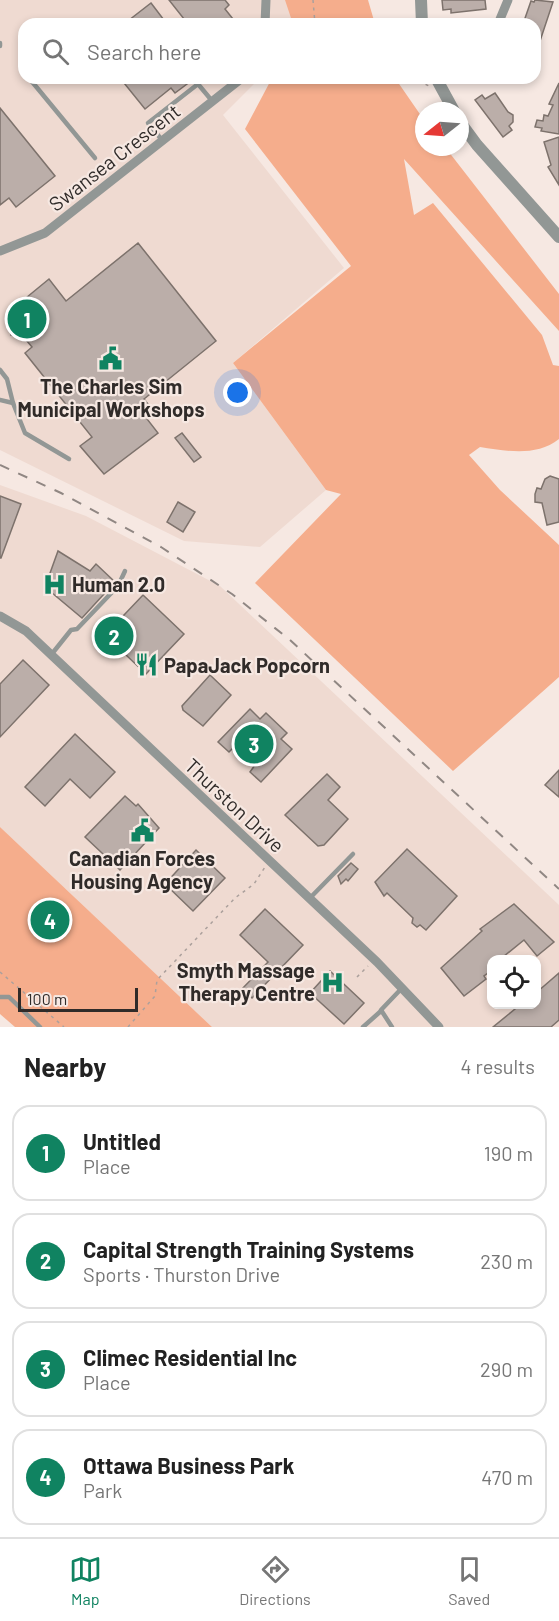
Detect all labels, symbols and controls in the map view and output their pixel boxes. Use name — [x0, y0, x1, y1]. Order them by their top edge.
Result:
search box — [18, 18, 541, 84]
icon: search — [39, 35, 72, 68]
text: Search here — [87, 38, 201, 64]
street label: Swansea Crescent — [44, 98, 184, 216]
north arrow — [415, 102, 469, 156]
pin: 1 — [8, 296, 46, 342]
public building icon: The Charles Sim Municipal Workshops — [98, 346, 124, 372]
place label: The Charles Sim Municipal Workshops — [18, 374, 204, 421]
your location — [223, 378, 252, 407]
hospital icon: Human 2.0 — [41, 571, 67, 597]
place label: Human 2.0 — [72, 572, 165, 596]
pin: 2 — [94, 614, 134, 658]
restaurant icon: PapaJack Popcorn — [133, 652, 159, 678]
place label: PapaJack Popcorn — [164, 653, 330, 677]
pin: 3 — [234, 722, 274, 766]
street label: Thurston Drive — [180, 753, 290, 857]
public building icon: Canadian Forces Housing Agency — [129, 818, 155, 844]
place label: Canadian Forces Housing Agency — [69, 846, 215, 893]
pin: 4 — [31, 898, 70, 942]
map controls — [487, 955, 541, 1009]
button: locate — [487, 955, 541, 1009]
place label: Smyth Massage Therapy Centre — [177, 958, 315, 1005]
hospital icon: Smyth Massage Therapy Centre — [320, 969, 346, 995]
scale bar — [18, 985, 138, 1013]
text: 100 m — [27, 989, 67, 1008]
text: Nearby — [24, 1051, 106, 1082]
text: 4 results — [460, 1054, 535, 1078]
text: Untitled — [83, 1128, 161, 1154]
text: 1 — [42, 1141, 49, 1165]
text: 190 m — [484, 1141, 533, 1165]
text: Place — [83, 1154, 131, 1178]
text: Capital Strength Training Systems — [83, 1236, 414, 1262]
text: 2 — [40, 1249, 51, 1273]
text: 230 m — [480, 1249, 533, 1273]
text: Sports · Thurston Drive — [83, 1262, 280, 1286]
text: Climec Residential Inc — [83, 1344, 297, 1370]
text: 3 — [40, 1357, 51, 1381]
text: 290 m — [480, 1357, 533, 1381]
text: Place — [83, 1370, 131, 1394]
text: Ottawa Business Park — [83, 1452, 294, 1478]
text: 4 — [39, 1465, 52, 1489]
text: 470 m — [481, 1465, 533, 1489]
text: Park — [83, 1478, 122, 1502]
tab: Map — [69, 1553, 102, 1608]
tab: Directions — [239, 1553, 311, 1608]
tab: Saved — [448, 1553, 490, 1608]

